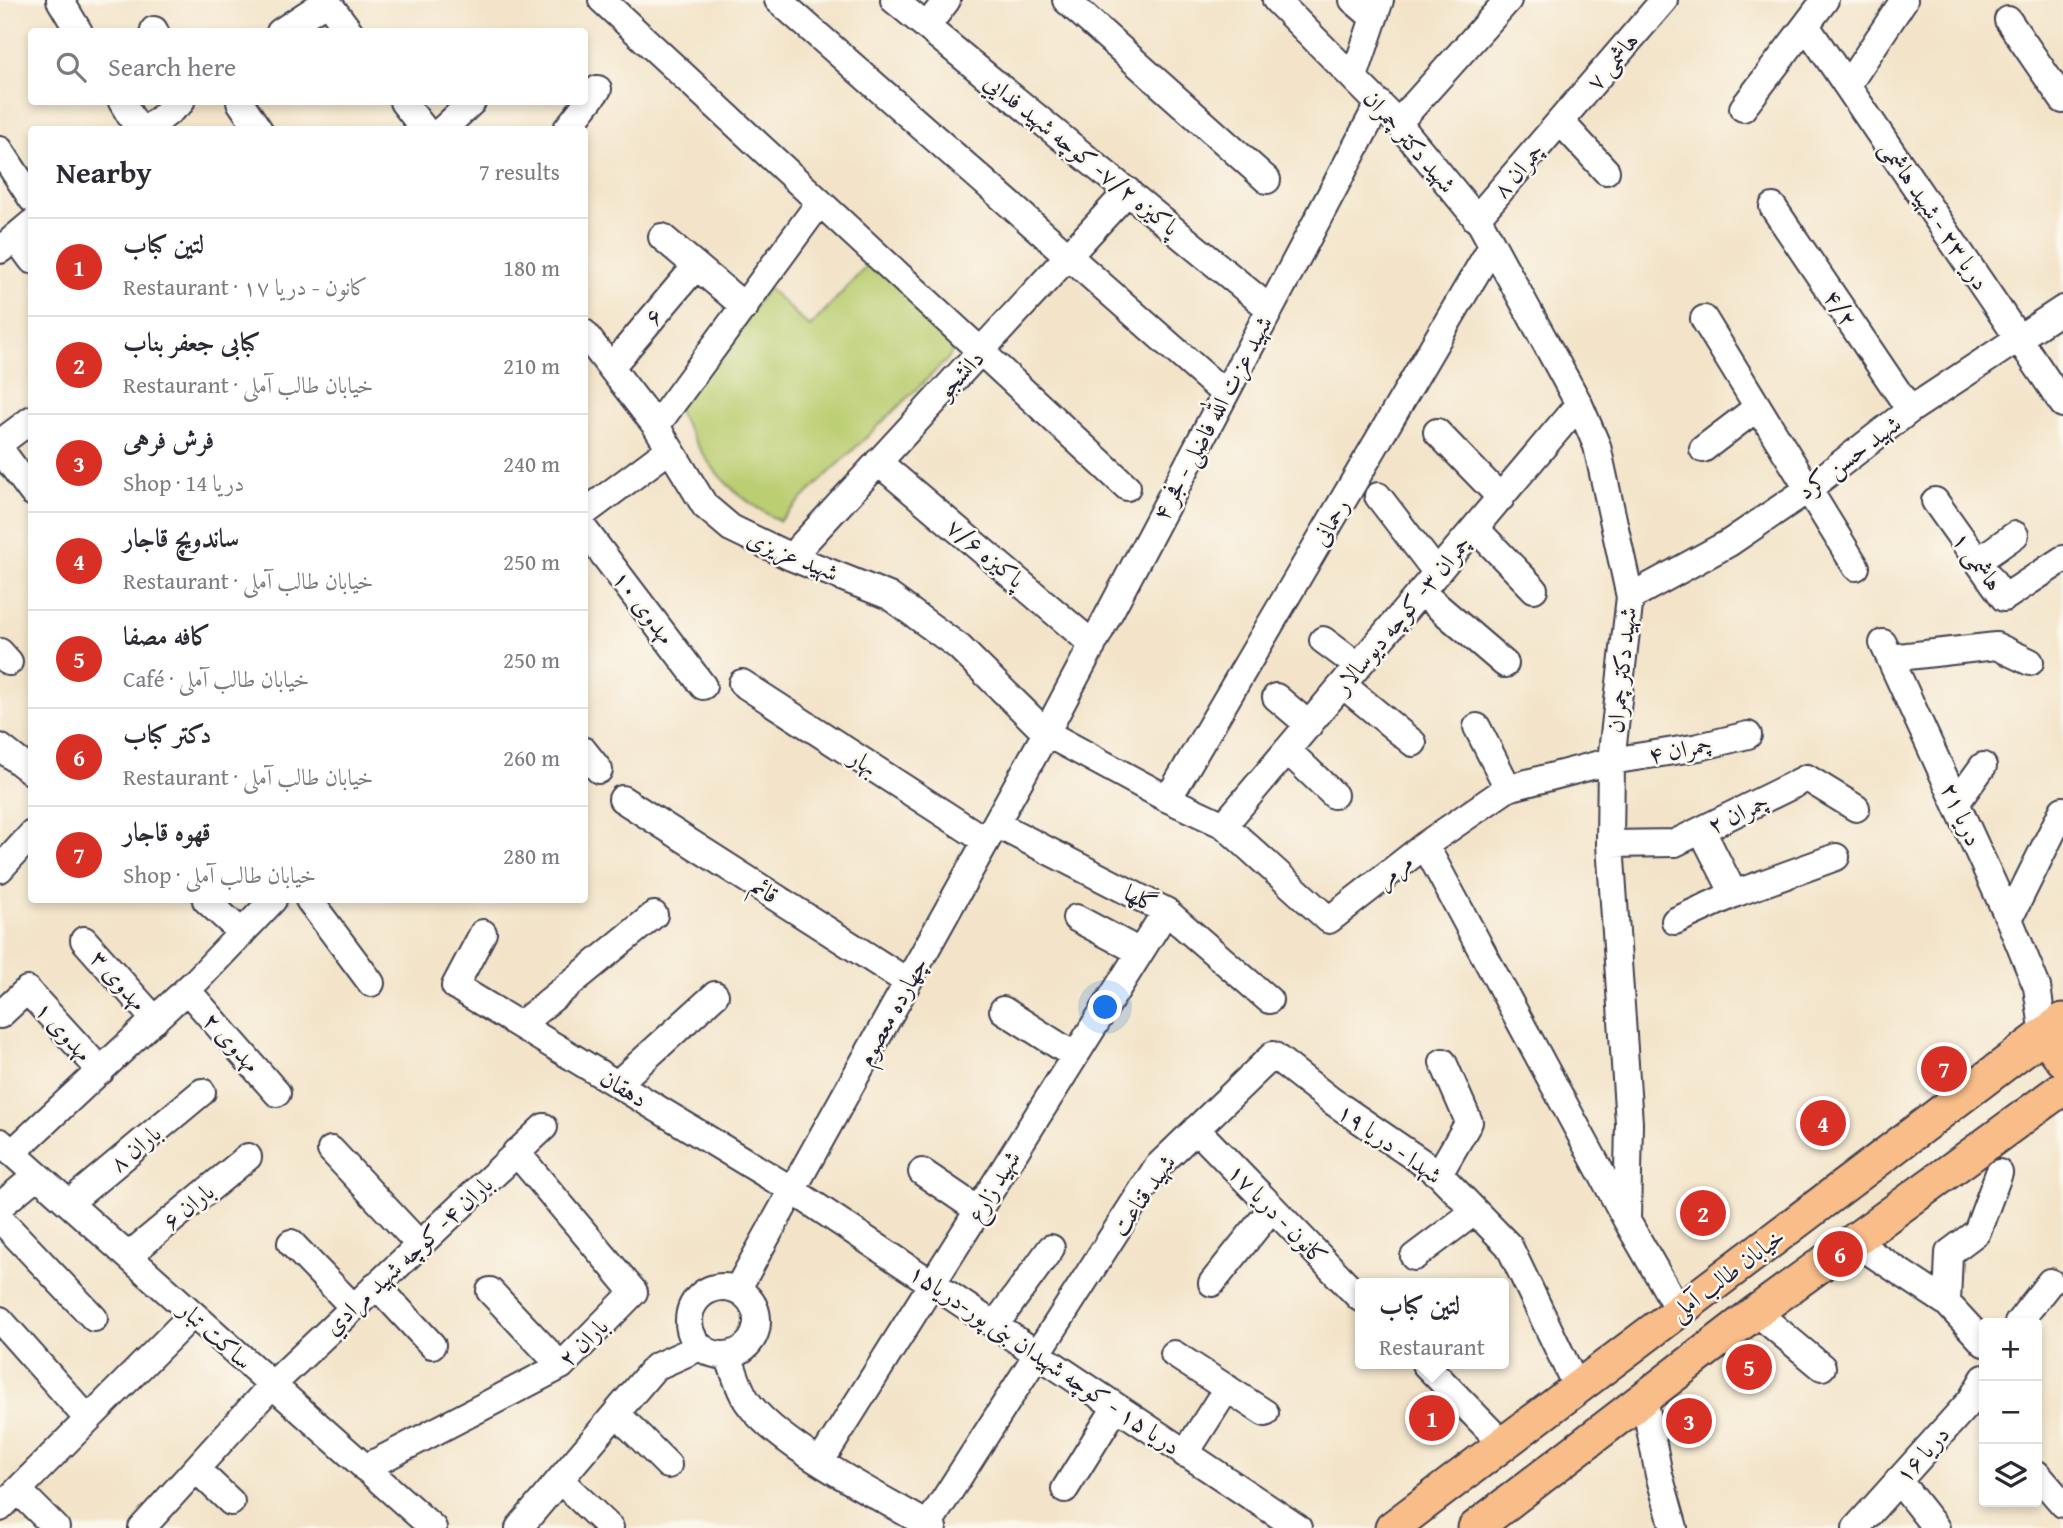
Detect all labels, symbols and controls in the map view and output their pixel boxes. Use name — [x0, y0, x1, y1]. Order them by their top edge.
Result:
street label: هاشمی ۷ — [1577, 24, 1647, 98]
search box — [28, 28, 588, 105]
text: Search here — [108, 47, 236, 86]
icon: search — [52, 48, 90, 86]
street label: پاکیزه ۷/۲- كوچه شهيد فدايي — [976, 64, 1188, 246]
street label: شهید دکتر چمران — [1355, 82, 1465, 200]
street label: دریا ۲۳ - شهید هاشمی — [1872, 133, 1998, 297]
street label: چمران ۸ — [1484, 134, 1552, 206]
text: Nearby — [56, 150, 152, 194]
text: 7 results — [479, 155, 560, 188]
text: لتین کباب — [123, 224, 204, 263]
text: 1 — [73, 251, 85, 284]
text: 180 m — [503, 251, 560, 284]
text: Restaurant · کانون - دریا ۱۷ — [123, 270, 368, 303]
street label: ۴/۲ — [1815, 282, 1867, 334]
street label: ۶ — [635, 299, 671, 333]
street label: شهید عزت الله فاضلی - فجر ۴ — [1142, 309, 1281, 527]
text: کبابی جعفر بناب — [123, 322, 260, 361]
street label: دانشجو — [927, 342, 992, 408]
text: 2 — [73, 349, 85, 382]
text: 210 m — [503, 349, 560, 382]
text: Restaurant · خیابان طالب آملی — [123, 368, 373, 401]
street label: شهید حسن کرد — [1790, 406, 1908, 508]
text: فرش فرهی — [123, 420, 214, 459]
text: 3 — [73, 447, 85, 480]
text: 240 m — [503, 447, 560, 480]
text: Shop · دریا 14 — [123, 466, 244, 499]
street label: رحمانی — [1302, 492, 1358, 552]
street label: پاکیزه ۷/۶ — [939, 510, 1034, 597]
text: ساندویچ قاجار — [123, 518, 239, 557]
street label: شهید عزیزی — [742, 520, 844, 590]
street label: هاشمی ۱ — [1944, 524, 2012, 598]
street label: چمران ۳- كوچه ديوسالار — [1324, 527, 1479, 703]
text: 4 — [73, 545, 85, 578]
text: 250 m — [503, 545, 560, 578]
street label: مهدوی ۱۰ — [604, 562, 684, 652]
text: Restaurant · خیابان طالب آملی — [123, 564, 373, 597]
street label: شهید دکتر چمران — [1597, 605, 1645, 735]
text: کافه مصفا — [123, 616, 211, 655]
text: 5 — [73, 643, 85, 676]
text: 250 m — [503, 643, 560, 676]
text: Café · خیابان طالب آملی — [123, 662, 309, 695]
text: دكتر كباب — [123, 714, 212, 753]
street label: چمران ۴ — [1645, 726, 1715, 772]
street label: بهار — [841, 739, 885, 784]
text: 6 — [73, 741, 85, 774]
text: 260 m — [503, 741, 560, 774]
text: Restaurant · خیابان طالب آملی — [123, 760, 373, 793]
street label: دریا ۲۱ — [1932, 776, 1992, 852]
street label: چمران ۲ — [1702, 784, 1774, 842]
text: قهوه قاجار — [123, 812, 211, 851]
text: 7 — [73, 839, 85, 872]
text: 280 m — [503, 839, 560, 872]
street label: مرمر — [1368, 844, 1420, 896]
text: Shop · خیابان طالب آملی — [123, 858, 316, 891]
street label: قائم — [742, 868, 786, 915]
street label: گلها — [1118, 875, 1164, 921]
street label: مهدوی ۳ — [82, 942, 156, 1018]
street label: چهارده معصوم — [848, 950, 940, 1074]
your location — [1088, 990, 1122, 1024]
street label: مهدوی ۱ — [27, 993, 101, 1069]
street label: مهدوی ۲ — [195, 1004, 269, 1080]
pin: 7 — [1921, 1043, 1967, 1095]
street label: دهقان — [594, 1060, 654, 1116]
street label: شهدا - دریا ۱۹ — [1330, 1094, 1450, 1192]
pin: 4 — [1800, 1097, 1846, 1149]
street label: باران ۸ — [102, 1116, 168, 1180]
street label: شهید زارع — [957, 1143, 1031, 1230]
street label: شهید قناعت — [1102, 1147, 1184, 1243]
street label: کانون - دریا ۱۷ — [1220, 1155, 1336, 1273]
street label: باران ۴- كوچه شهيد مرادي — [316, 1167, 502, 1344]
street label: باران ۶ — [154, 1174, 222, 1238]
pin: 2 — [1680, 1187, 1726, 1239]
street label: خیابان طالب آملی — [1662, 1219, 1792, 1329]
pin: 6 — [1817, 1228, 1863, 1280]
street label: دریا ۱۵ - كوچه شهيدان بنی پور-دريا۱۵ — [902, 1255, 1188, 1463]
popup — [1355, 1278, 1509, 1369]
text: لتین کباب — [1379, 1285, 1460, 1324]
street label: ساکت تبار — [170, 1291, 260, 1378]
street label: باران ۲ — [550, 1309, 616, 1375]
map controls — [1979, 1318, 2042, 1507]
button: + — [1979, 1318, 2042, 1381]
text: Restaurant — [1379, 1330, 1485, 1363]
pin: 5 — [1726, 1341, 1772, 1393]
button: − — [1979, 1381, 2042, 1444]
pin: 1 — [1409, 1392, 1455, 1444]
pin: 3 — [1666, 1395, 1712, 1447]
street label: دریا ۱۶ — [1887, 1417, 1957, 1491]
button: layers — [1979, 1444, 2042, 1507]

